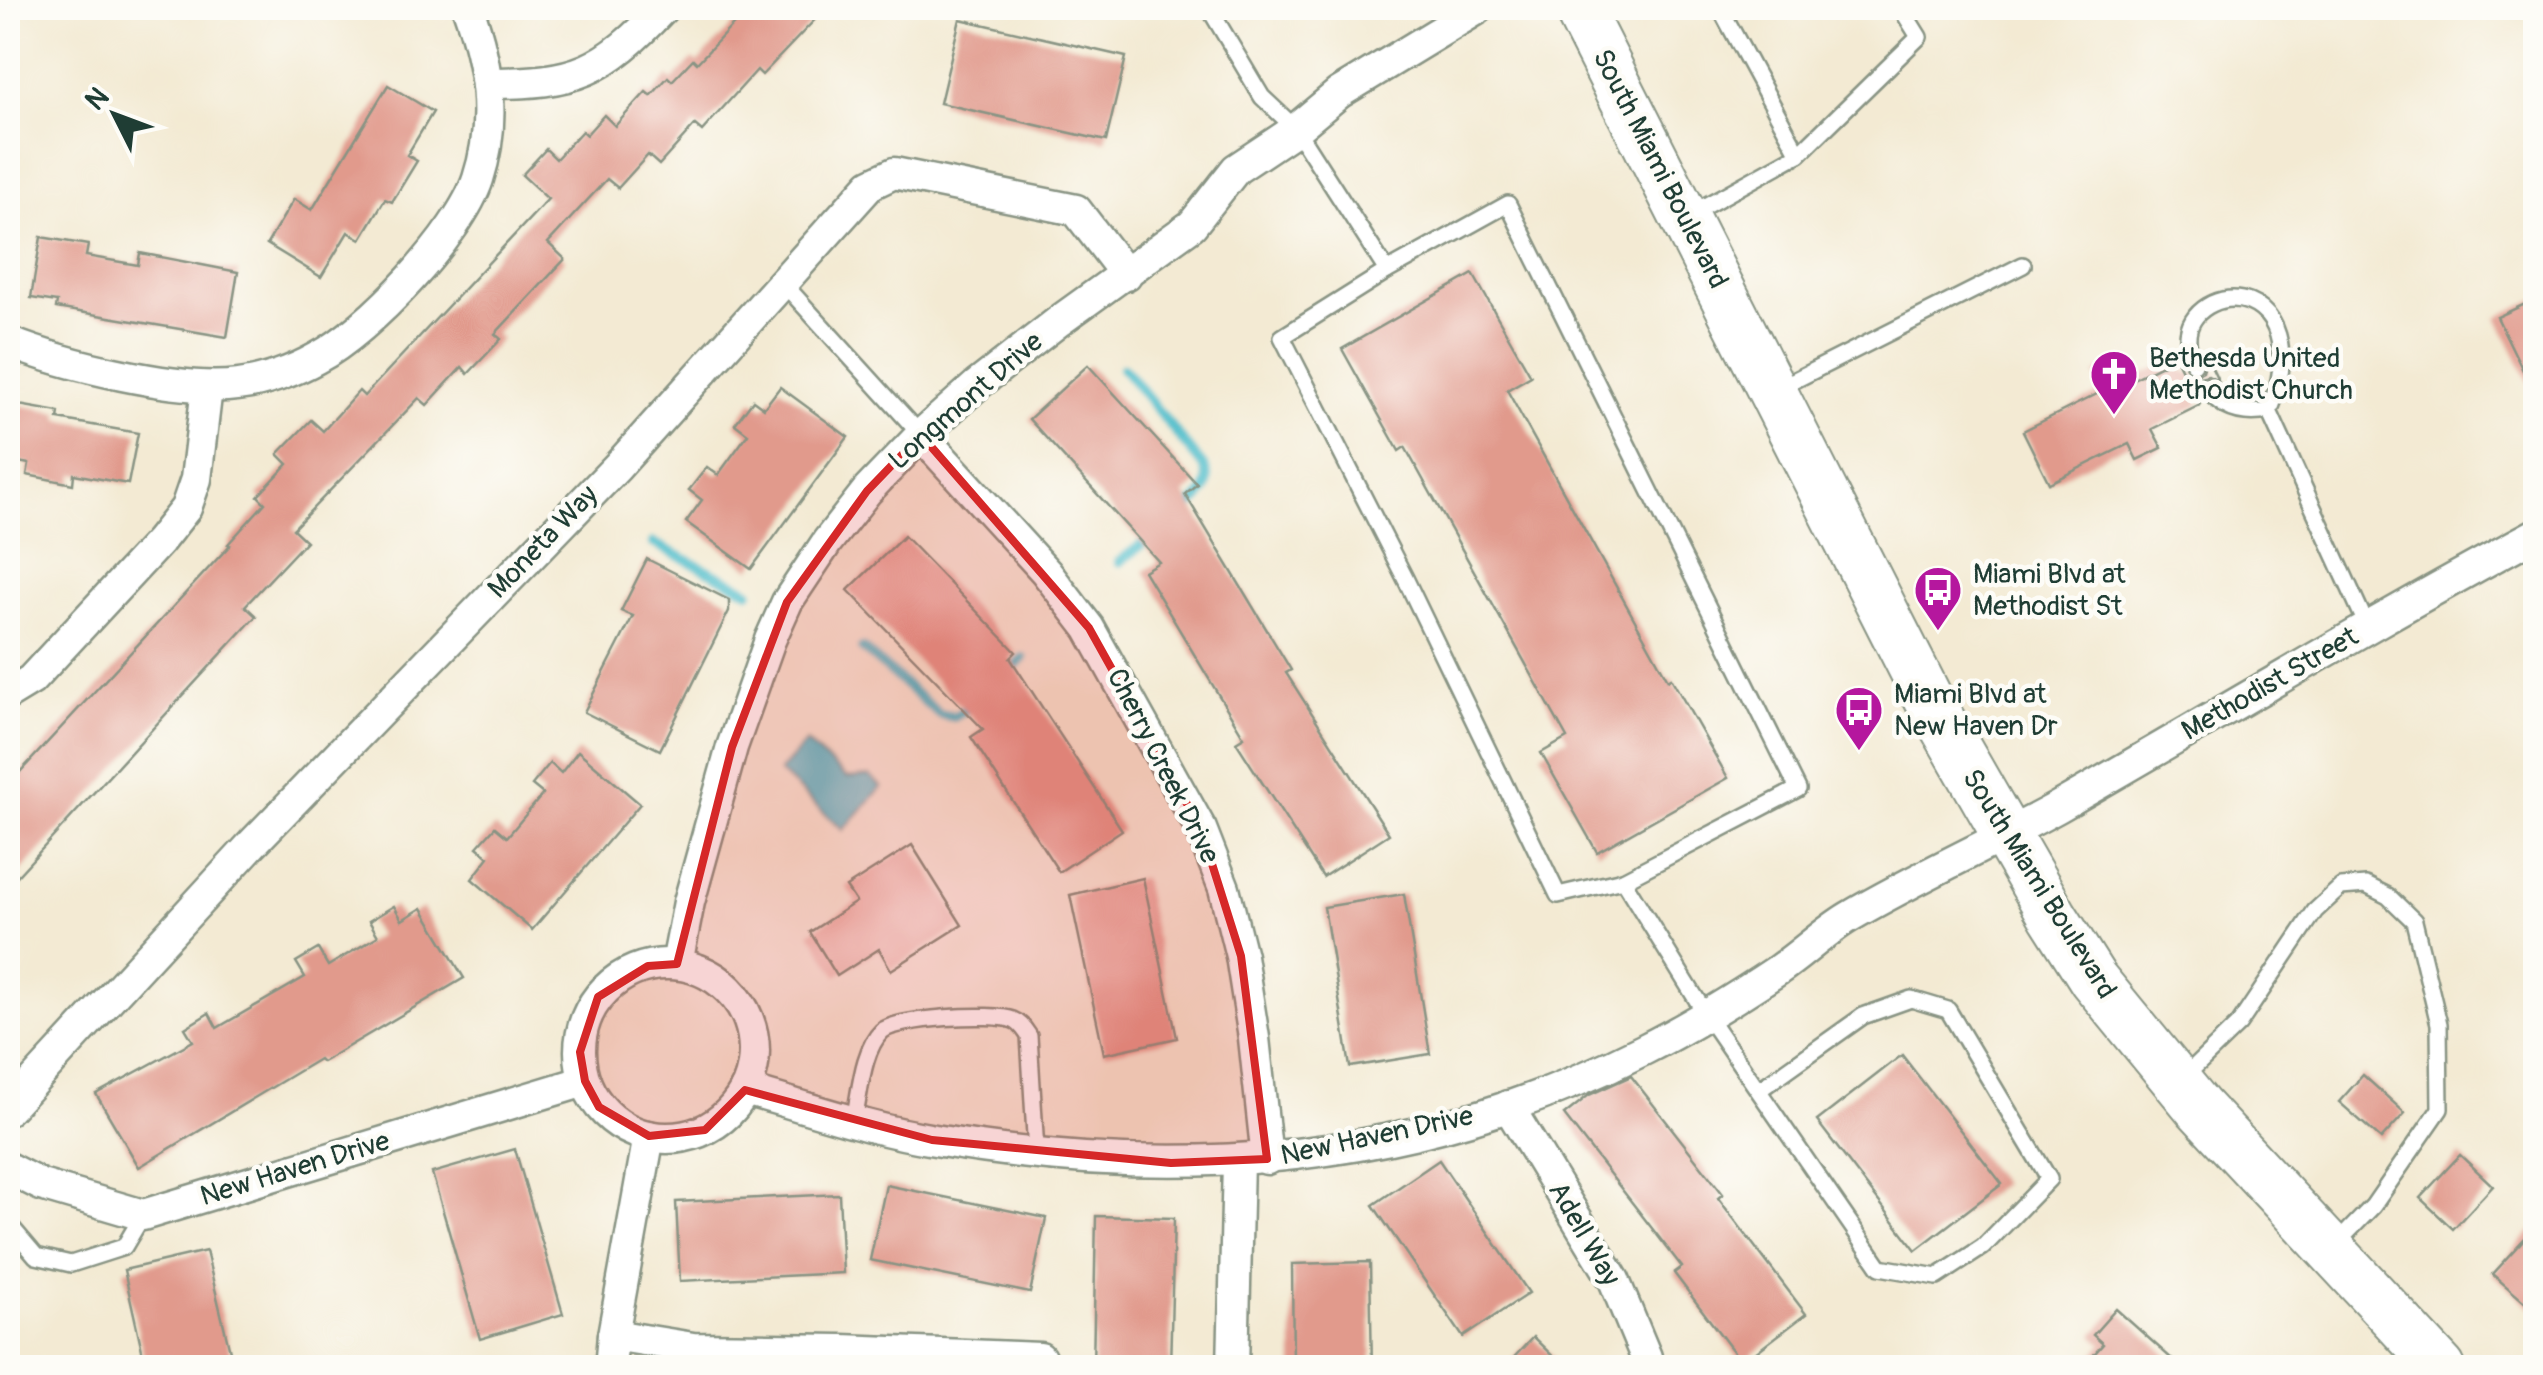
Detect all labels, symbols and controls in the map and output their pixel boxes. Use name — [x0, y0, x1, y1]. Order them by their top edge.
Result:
street label: South Miami Boulevard — [1584, 43, 1736, 295]
north arrow — [65, 65, 165, 165]
text: N — [78, 81, 117, 118]
street label: Longmont Drive — [882, 324, 1050, 477]
place label: Bethesda United Methodist Church — [2149, 341, 2353, 408]
church icon: Bethesda United Methodist Church — [2088, 348, 2140, 416]
street label: Moneta Way — [480, 478, 606, 606]
place label: Miami Blvd at Methodist St — [1973, 557, 2126, 624]
bus stop icon: Miami Blvd at Methodist St — [1912, 564, 1964, 632]
street label: Methodist Street — [2176, 619, 2365, 749]
street label: Cherry Creek Drive — [1099, 663, 1227, 869]
place label: Miami Blvd at New Haven Dr — [1894, 677, 2058, 744]
bus stop icon: Miami Blvd at New Haven Dr — [1833, 684, 1885, 752]
street label: South Miami Boulevard — [1954, 763, 2124, 1005]
street label: New Haven Drive — [1277, 1098, 1477, 1173]
street label: New Haven Drive — [196, 1124, 394, 1214]
street label: Adell Way — [1540, 1176, 1628, 1292]

